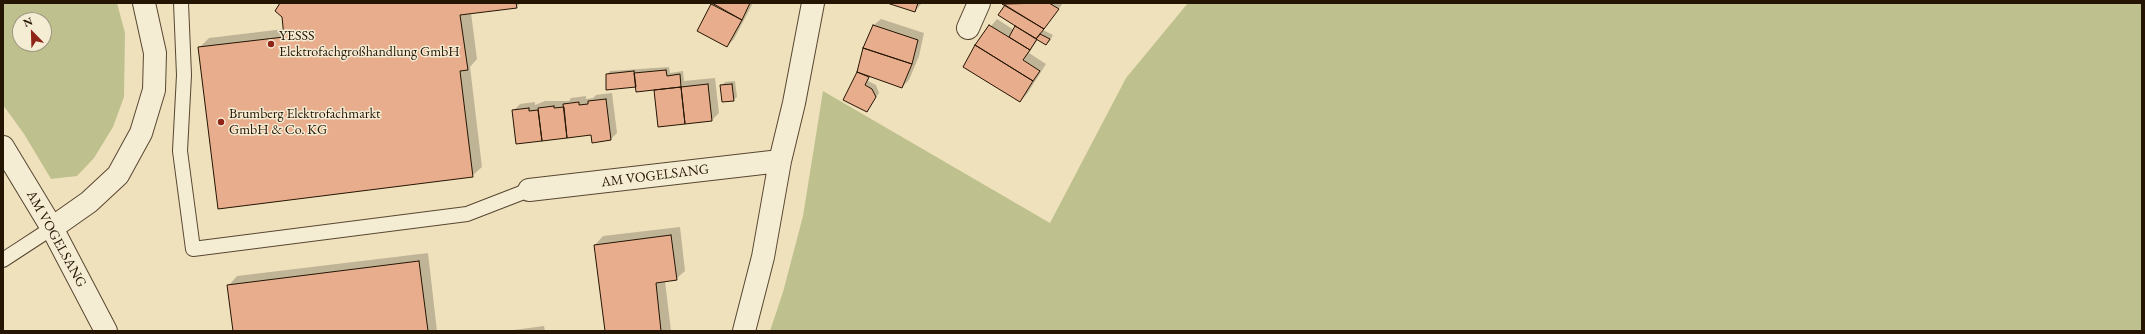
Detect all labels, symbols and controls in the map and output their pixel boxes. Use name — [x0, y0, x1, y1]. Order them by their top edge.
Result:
north arrow — [12, 12, 52, 52]
text: N — [21, 14, 35, 30]
place label: YESSS Elektrofachgroßhandlung GmbH — [279, 28, 460, 60]
marker: YESSS Elektrofachgroßhandlung GmbH — [266, 39, 276, 49]
place label: Brumberg Elektrofachmarkt GmbH & Co. KG — [229, 106, 380, 138]
marker: Brumberg Elektrofachmarkt GmbH & Co. KG — [216, 117, 226, 127]
street label: AM VOGELSANG — [600, 161, 710, 191]
street label: AM VOGELSANG — [22, 187, 90, 291]

